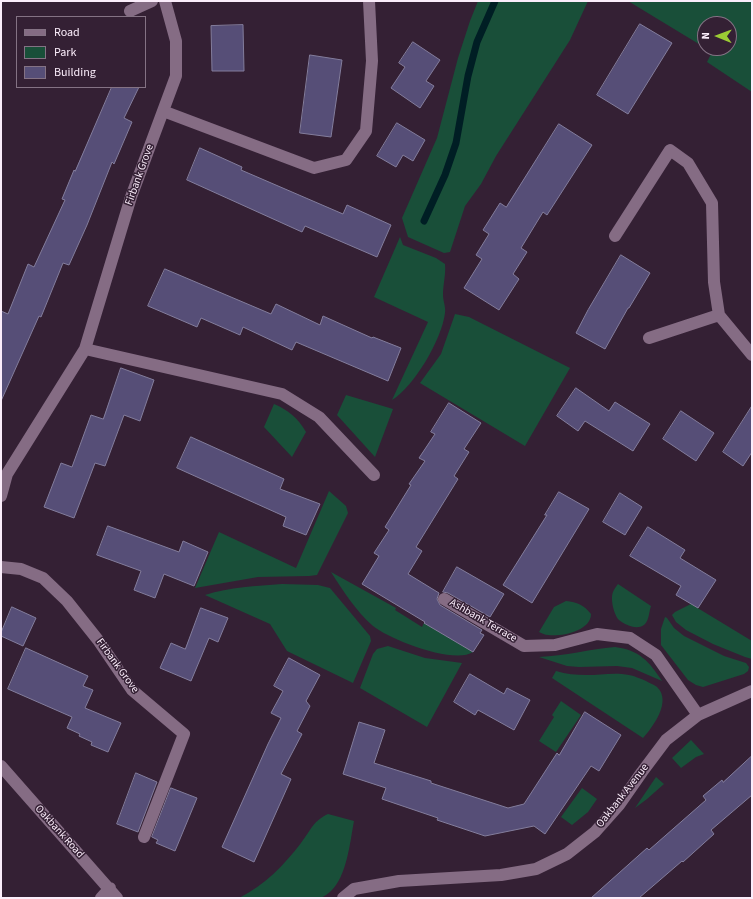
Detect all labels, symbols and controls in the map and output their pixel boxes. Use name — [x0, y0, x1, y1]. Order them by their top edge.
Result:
legend — [16, 16, 146, 88]
north arrow — [697, 16, 737, 56]
text: Road — [54, 24, 80, 41]
text: N — [698, 32, 713, 40]
text: Park — [54, 44, 76, 61]
text: Building — [54, 64, 96, 81]
street label: Firbank Grove — [123, 143, 157, 207]
street label: Ashbank Terrace — [447, 596, 519, 646]
street label: Firbank Grove — [93, 636, 141, 696]
street label: Oakbank Avenue — [594, 761, 652, 831]
street label: Oakbank Road — [32, 803, 86, 861]

